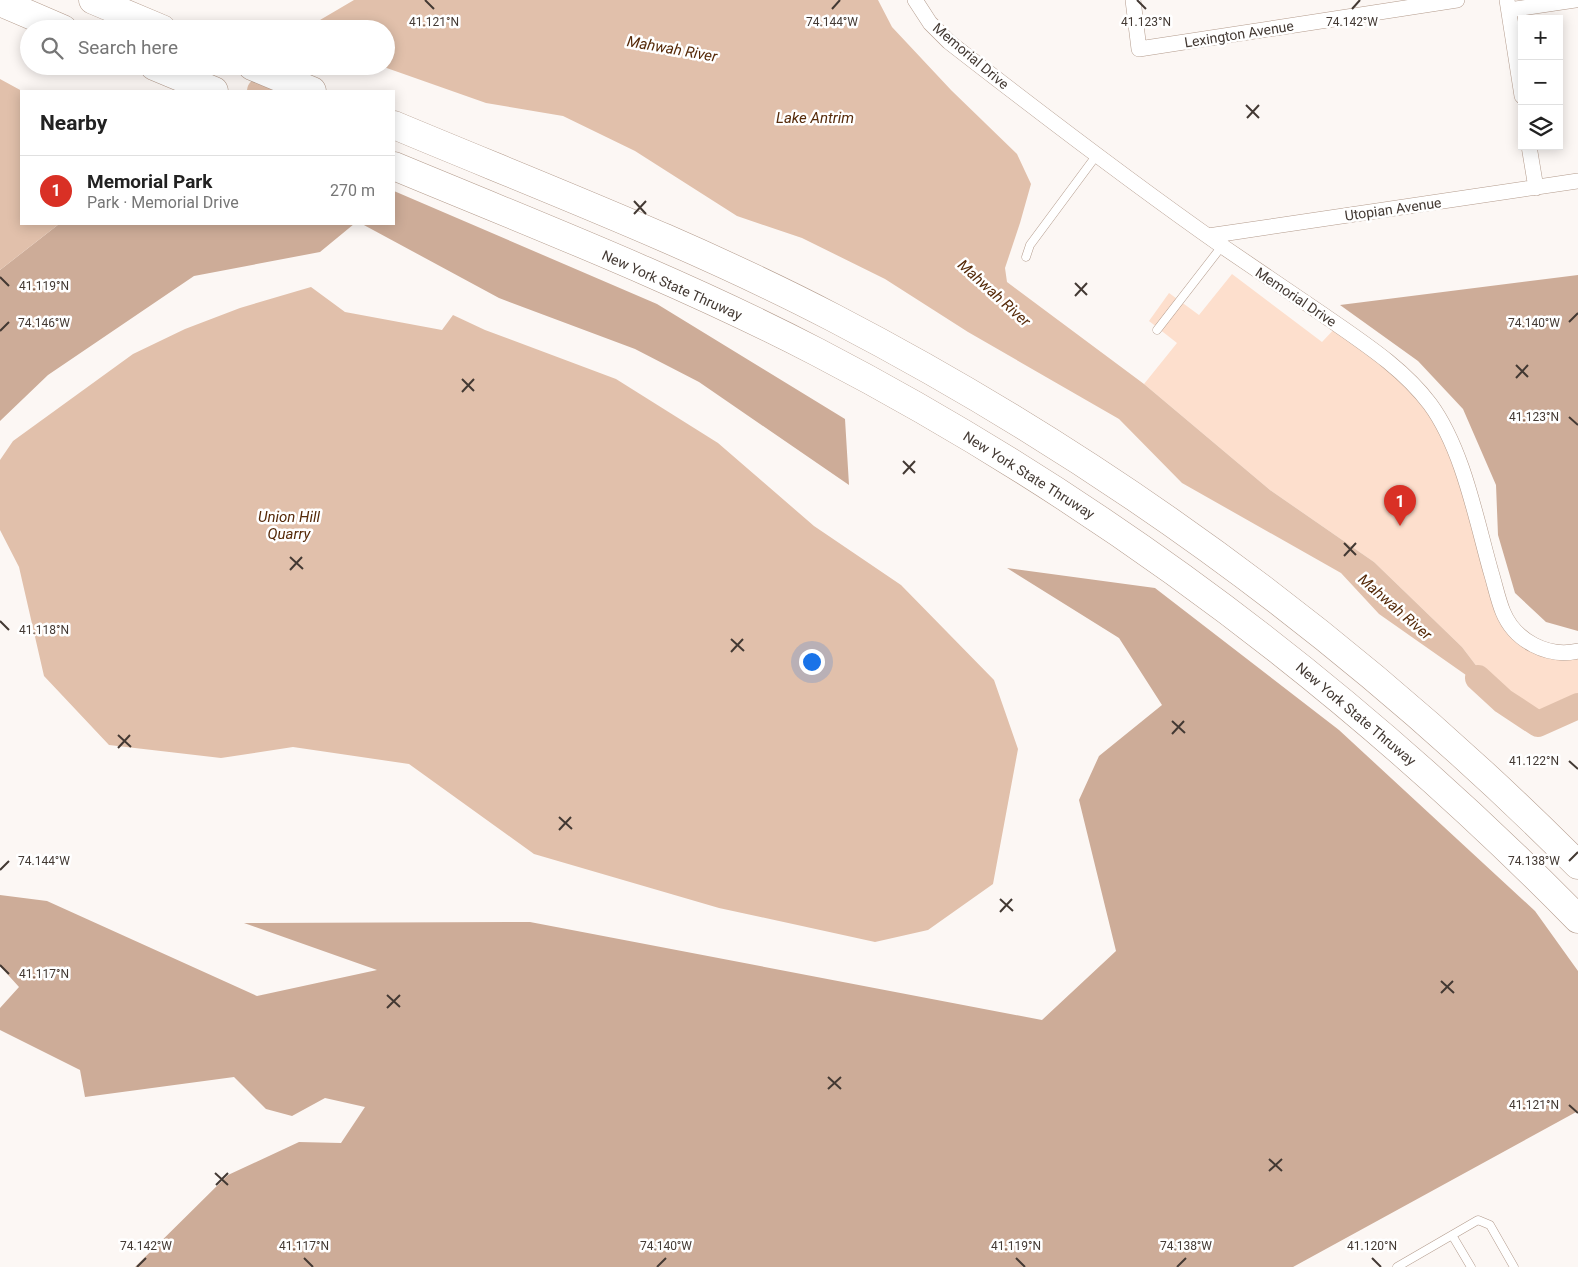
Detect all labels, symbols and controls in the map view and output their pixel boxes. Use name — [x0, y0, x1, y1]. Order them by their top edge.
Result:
text: 41.121°N — [409, 15, 459, 29]
text: 74.144°W — [806, 15, 858, 29]
text: 41.123°N — [1121, 15, 1171, 29]
text: 74.142°W — [1326, 15, 1378, 29]
map controls — [1518, 15, 1563, 150]
button: + — [1518, 15, 1563, 60]
street label: Lexington Avenue — [1183, 17, 1295, 51]
search box — [20, 20, 395, 75]
street label: Memorial Drive — [930, 20, 1012, 92]
water label: Mahwah River — [625, 32, 720, 66]
icon: search — [38, 34, 66, 62]
text: Search here — [78, 36, 178, 59]
button: − — [1518, 60, 1563, 105]
button: layers — [1518, 105, 1563, 150]
water label: Lake Antrim — [776, 109, 854, 127]
text: Nearby — [40, 111, 107, 135]
text: Memorial Park — [87, 170, 212, 193]
text: 1 — [51, 181, 61, 200]
text: 270 m — [330, 181, 375, 200]
text: Park · Memorial Drive — [87, 193, 239, 212]
street label: Utopian Avenue — [1344, 194, 1442, 224]
street label: New York State Thruway — [600, 247, 745, 323]
water label: Mahwah River — [954, 256, 1035, 331]
street label: Memorial Drive — [1253, 264, 1339, 330]
text: 41.119°N — [19, 279, 69, 293]
text: 74.146°W — [18, 316, 70, 330]
text: 74.140°W — [1508, 316, 1560, 330]
text: 41.123°N — [1509, 410, 1559, 424]
street label: New York State Thruway — [960, 428, 1098, 522]
pin: 1 — [1384, 485, 1416, 526]
water label: Union Hill Quarry — [258, 508, 320, 543]
water label: Mahwah River — [1355, 570, 1436, 644]
text: 41.118°N — [19, 623, 69, 637]
your location — [799, 649, 825, 675]
street label: New York State Thruway — [1293, 659, 1419, 769]
text: 41.122°N — [1509, 754, 1559, 768]
text: 74.144°W — [18, 854, 70, 868]
text: 74.138°W — [1508, 854, 1560, 868]
text: 41.117°N — [19, 967, 69, 981]
text: 41.121°N — [1509, 1098, 1559, 1112]
text: 74.142°W — [120, 1239, 172, 1253]
text: 41.117°N — [279, 1239, 329, 1253]
text: 74.140°W — [640, 1239, 692, 1253]
text: 41.119°N — [991, 1239, 1041, 1253]
text: 74.138°W — [1160, 1239, 1212, 1253]
text: 41.120°N — [1347, 1239, 1397, 1253]

